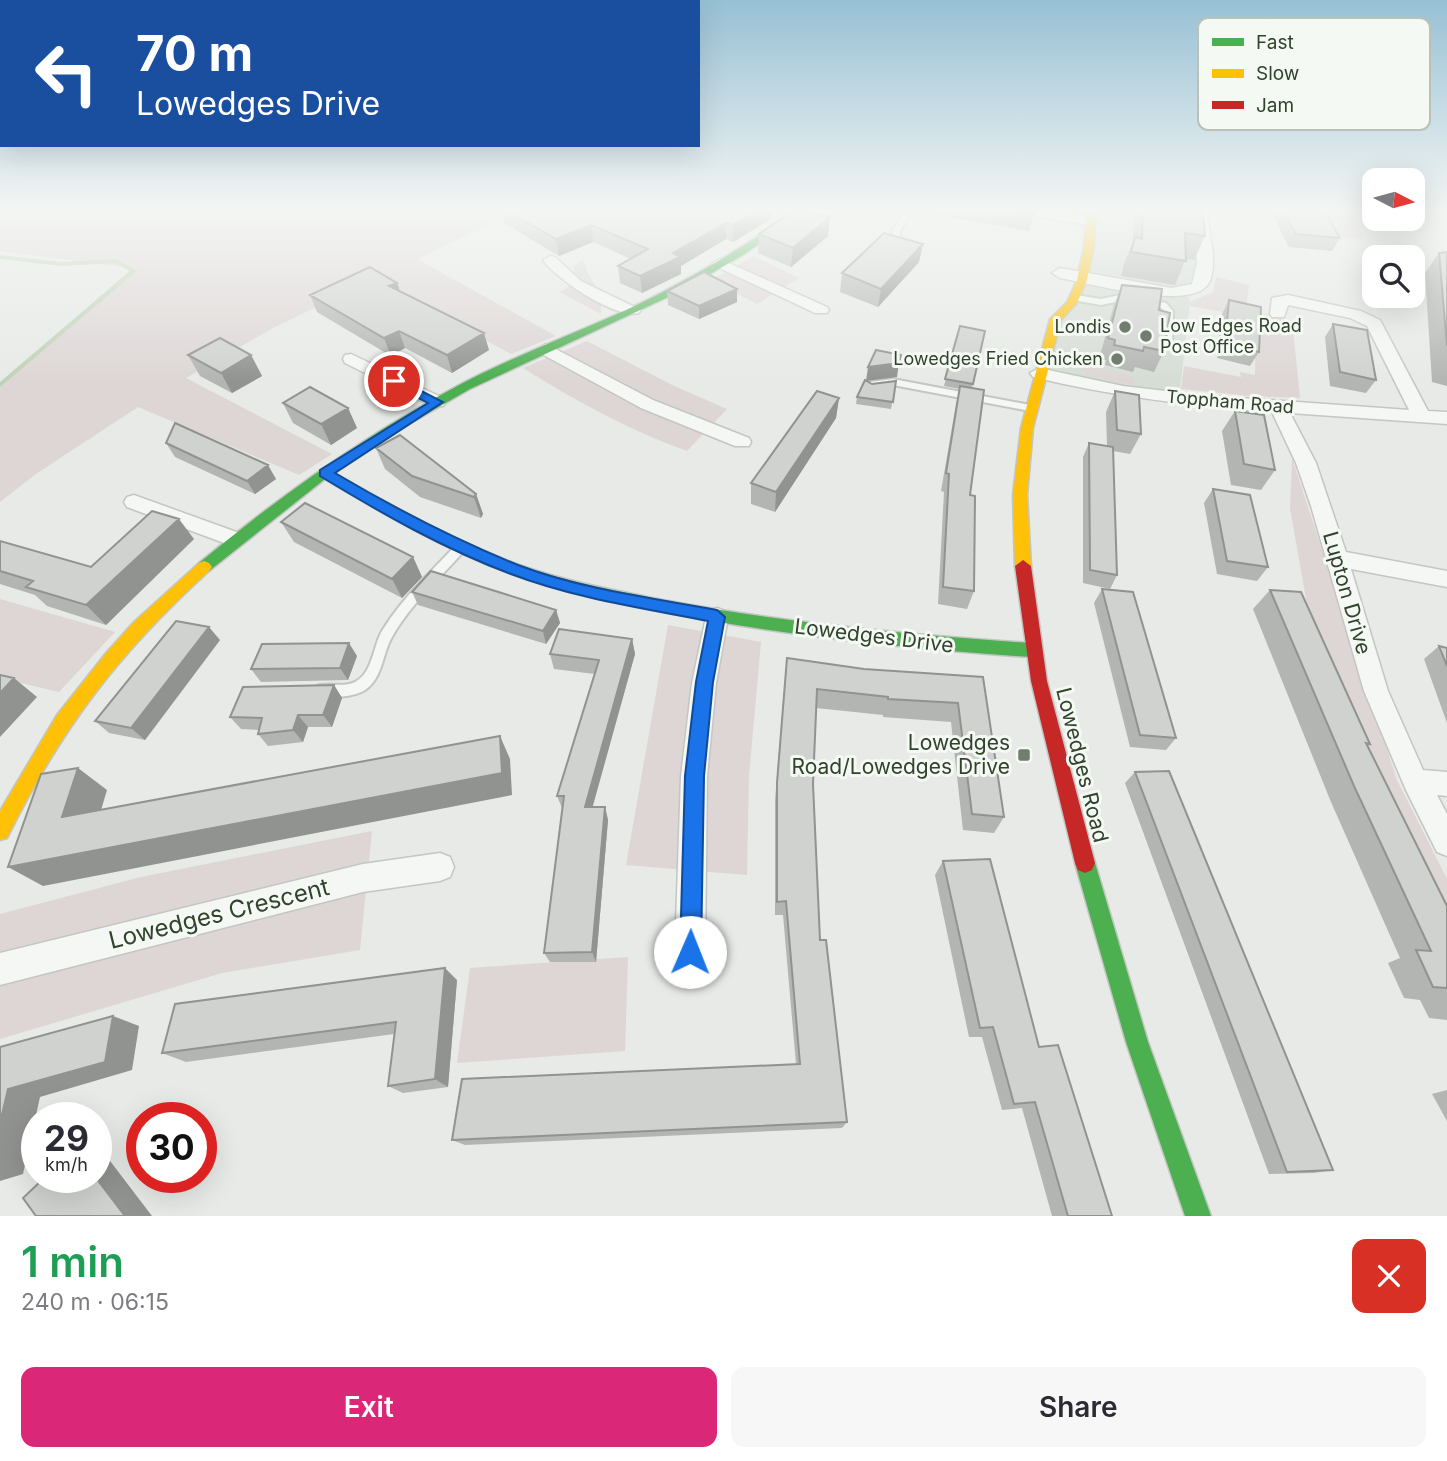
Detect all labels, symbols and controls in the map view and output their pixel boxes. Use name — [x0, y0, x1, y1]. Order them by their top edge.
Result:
legend — [1198, 18, 1430, 130]
text: 70 m — [136, 24, 253, 83]
icon: left — [21, 28, 112, 119]
text: Fast — [1256, 31, 1294, 54]
text: Slow — [1256, 62, 1299, 85]
text: Lowedges Drive — [136, 84, 380, 123]
text: Jam — [1256, 94, 1294, 117]
north arrow — [1362, 168, 1424, 231]
map controls — [1362, 168, 1425, 308]
button: search — [1362, 245, 1425, 308]
place label: Low Edges Road Post Office — [1160, 315, 1302, 357]
place label: Londis — [1055, 316, 1111, 337]
marker: Londis — [1117, 319, 1133, 335]
marker: Low Edges Road Post Office — [1138, 328, 1154, 344]
place label: Lowedges Fried Chicken — [893, 348, 1103, 369]
pin — [364, 351, 424, 411]
marker: Lowedges Fried Chicken — [1109, 351, 1125, 367]
icon: arrive — [375, 362, 413, 400]
street label: Toppham Road — [1165, 385, 1295, 418]
street label: Lupton Drive — [1318, 528, 1377, 657]
street label: Lowedges Drive — [793, 613, 955, 658]
street label: Lowedges Road — [1051, 685, 1114, 845]
place label: Lowedges Road/Lowedges Drive — [792, 730, 1010, 779]
marker: Lowedges Road/Lowedges Drive — [1016, 747, 1032, 763]
street label: Lowedges Crescent — [106, 872, 332, 955]
position arrow — [653, 915, 727, 989]
speed limit sign: 30 — [126, 1102, 217, 1193]
text: 29 — [44, 1117, 89, 1159]
text: km/h — [45, 1154, 88, 1175]
text: 1 min — [21, 1236, 124, 1287]
button: close — [1352, 1239, 1426, 1313]
text: 240 m · 06:15 — [21, 1288, 169, 1316]
button: Exit — [21, 1367, 717, 1447]
button: Share — [731, 1367, 1426, 1447]

